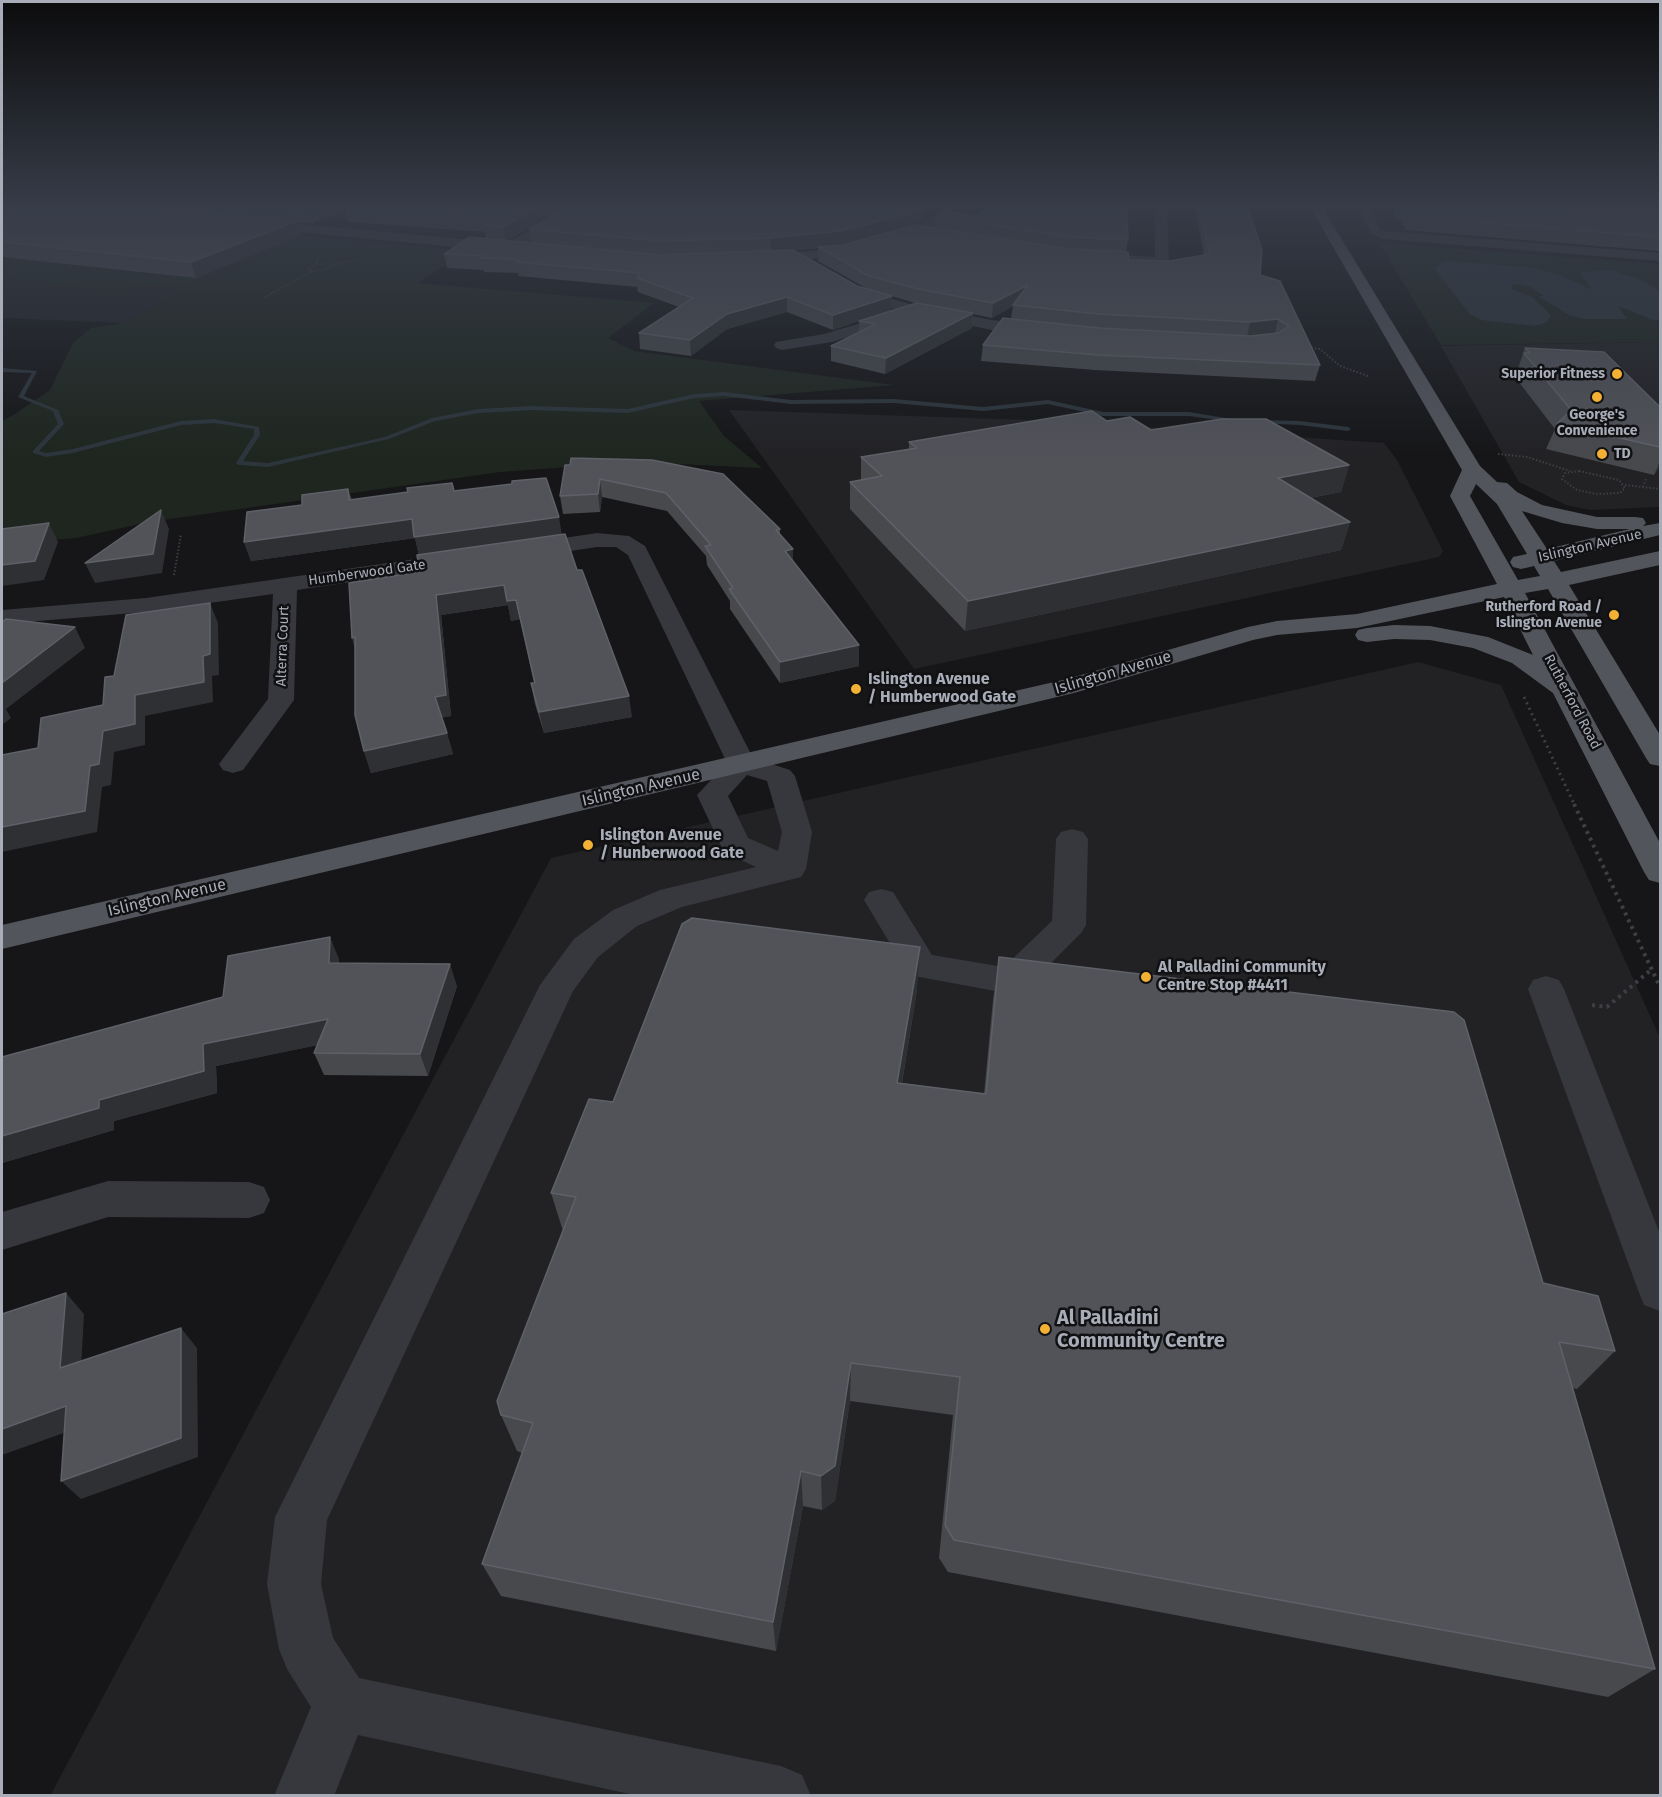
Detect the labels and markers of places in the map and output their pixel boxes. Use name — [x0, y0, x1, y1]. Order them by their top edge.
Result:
place label: Superior Fitness — [1501, 366, 1605, 382]
marker: Superior Fitness — [1610, 367, 1624, 381]
marker: George's Convenience — [1590, 390, 1604, 404]
place label: George's Convenience — [1557, 407, 1637, 440]
place label: TD — [1614, 446, 1631, 462]
marker: TD — [1595, 447, 1609, 461]
place label: Rutherford Road / Islington Avenue — [1485, 599, 1602, 632]
marker: Rutherford Road / Islington Avenue — [1607, 608, 1621, 622]
place label: Islington Avenue / Humberwood Gate — [868, 670, 1016, 708]
marker: Islington Avenue / Humberwood Gate — [849, 682, 863, 696]
place label: Islington Avenue / Hunberwood Gate — [600, 826, 744, 864]
marker: Islington Avenue / Hunberwood Gate — [581, 838, 595, 852]
place label: Al Palladini Community Centre Stop #4411 — [1158, 958, 1326, 996]
marker: Al Palladini Community Centre Stop #4411 — [1139, 970, 1153, 984]
place label: Al Palladini Community Centre — [1057, 1306, 1225, 1353]
marker: Al Palladini Community Centre — [1038, 1322, 1052, 1336]

